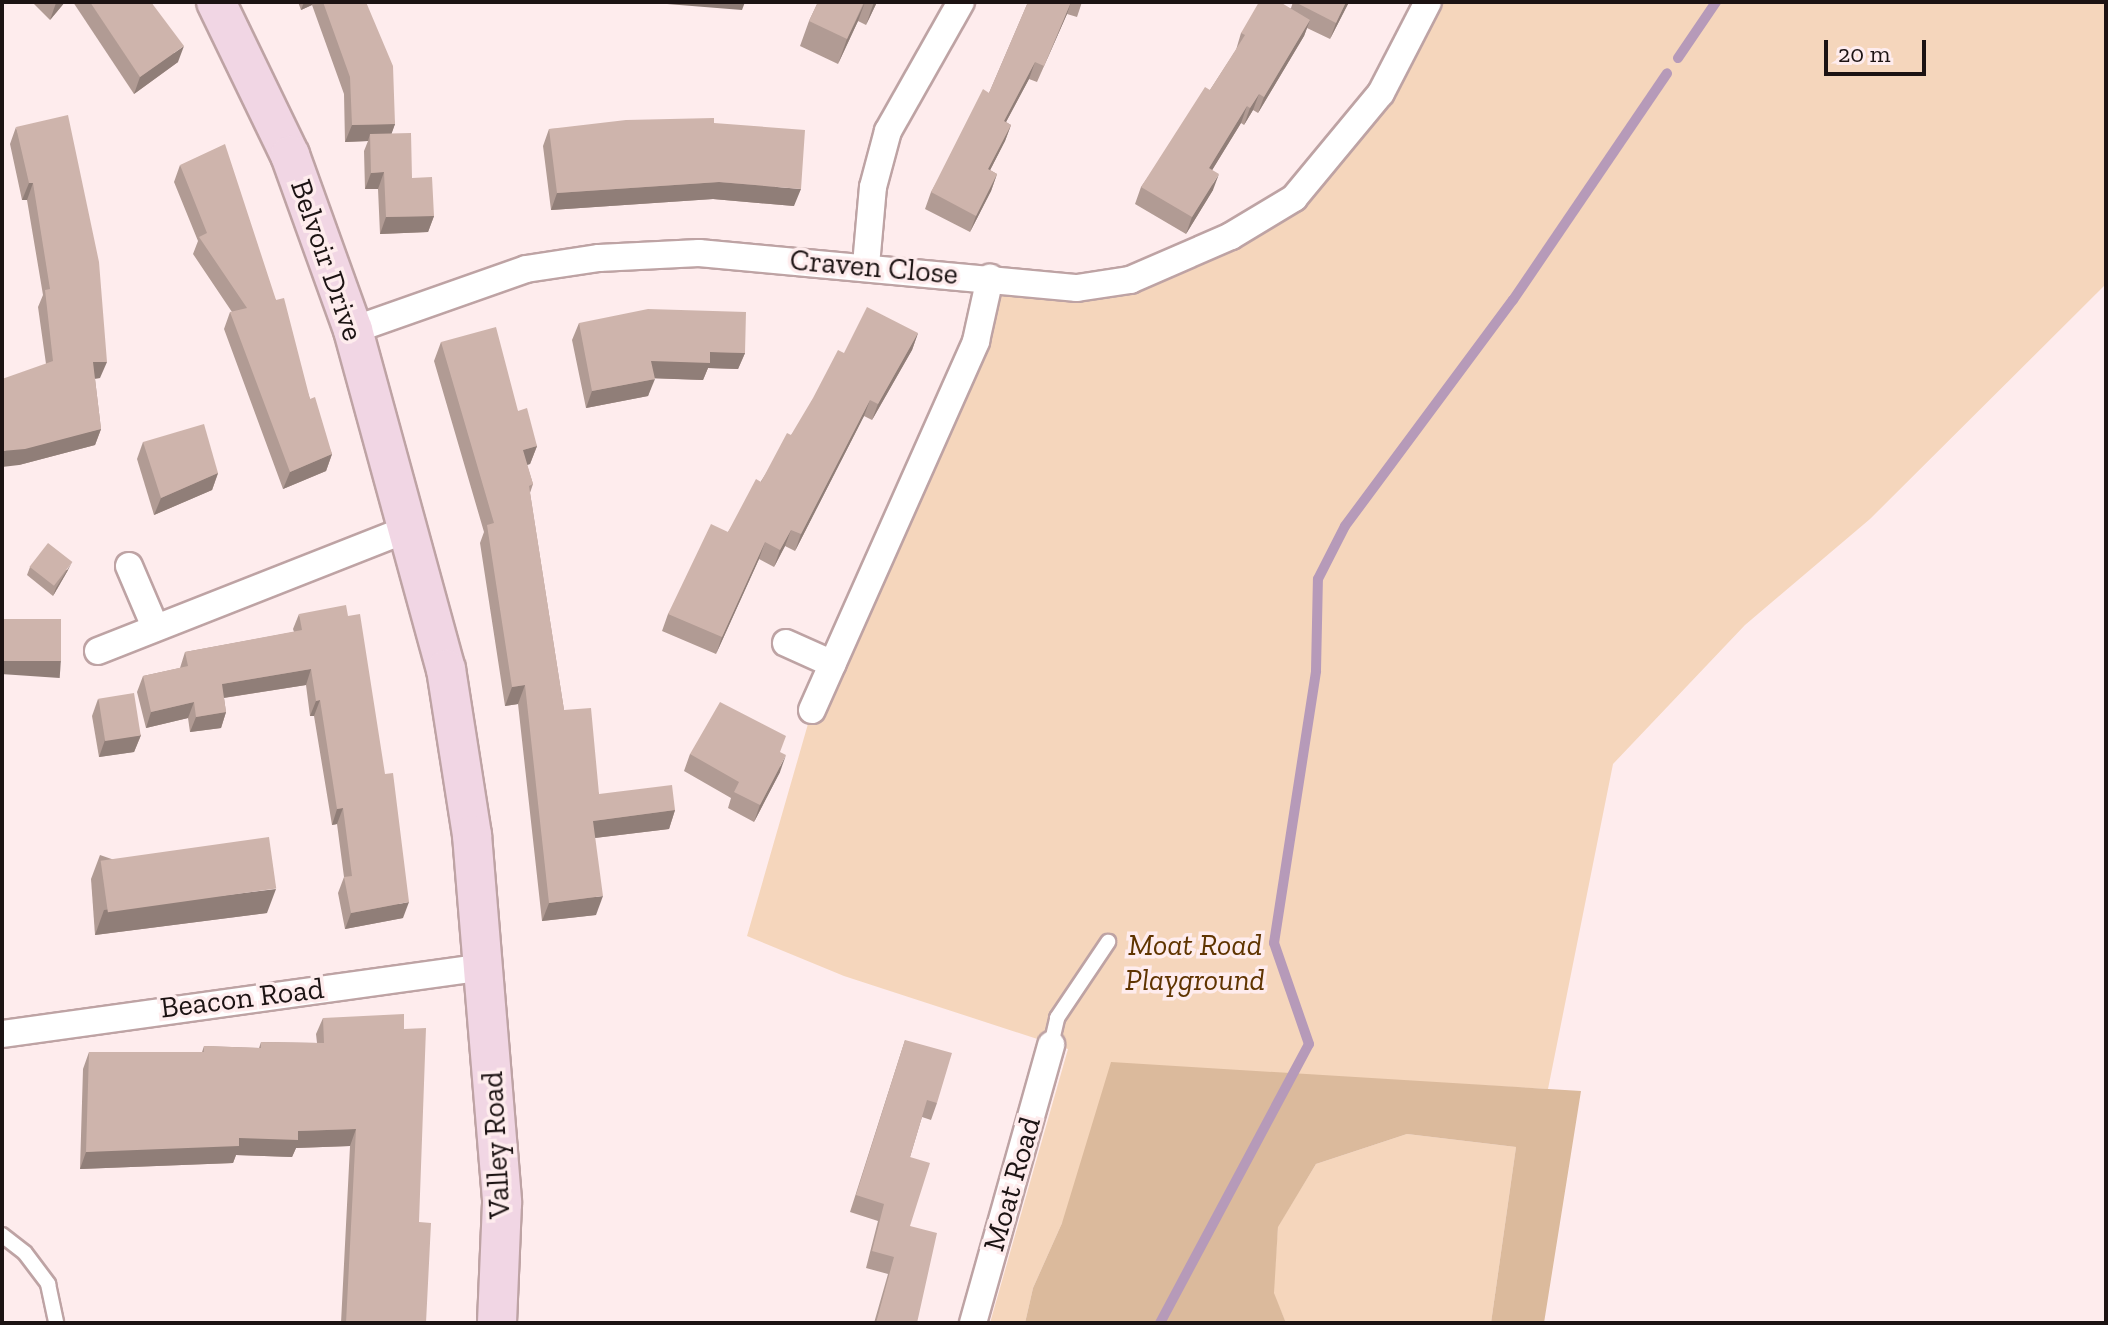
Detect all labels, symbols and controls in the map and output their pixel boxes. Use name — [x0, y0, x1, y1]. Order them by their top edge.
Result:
scale bar — [1828, 24, 1930, 74]
text: 20 m — [1838, 39, 1890, 68]
street label: Belvoir Drive — [283, 175, 371, 345]
street label: Craven Close — [788, 242, 960, 292]
park label: Moat Road Playground — [1125, 927, 1265, 998]
street label: Beacon Road — [158, 970, 326, 1026]
street label: Valley Road — [474, 1070, 518, 1220]
street label: Moat Road — [976, 1113, 1048, 1255]

